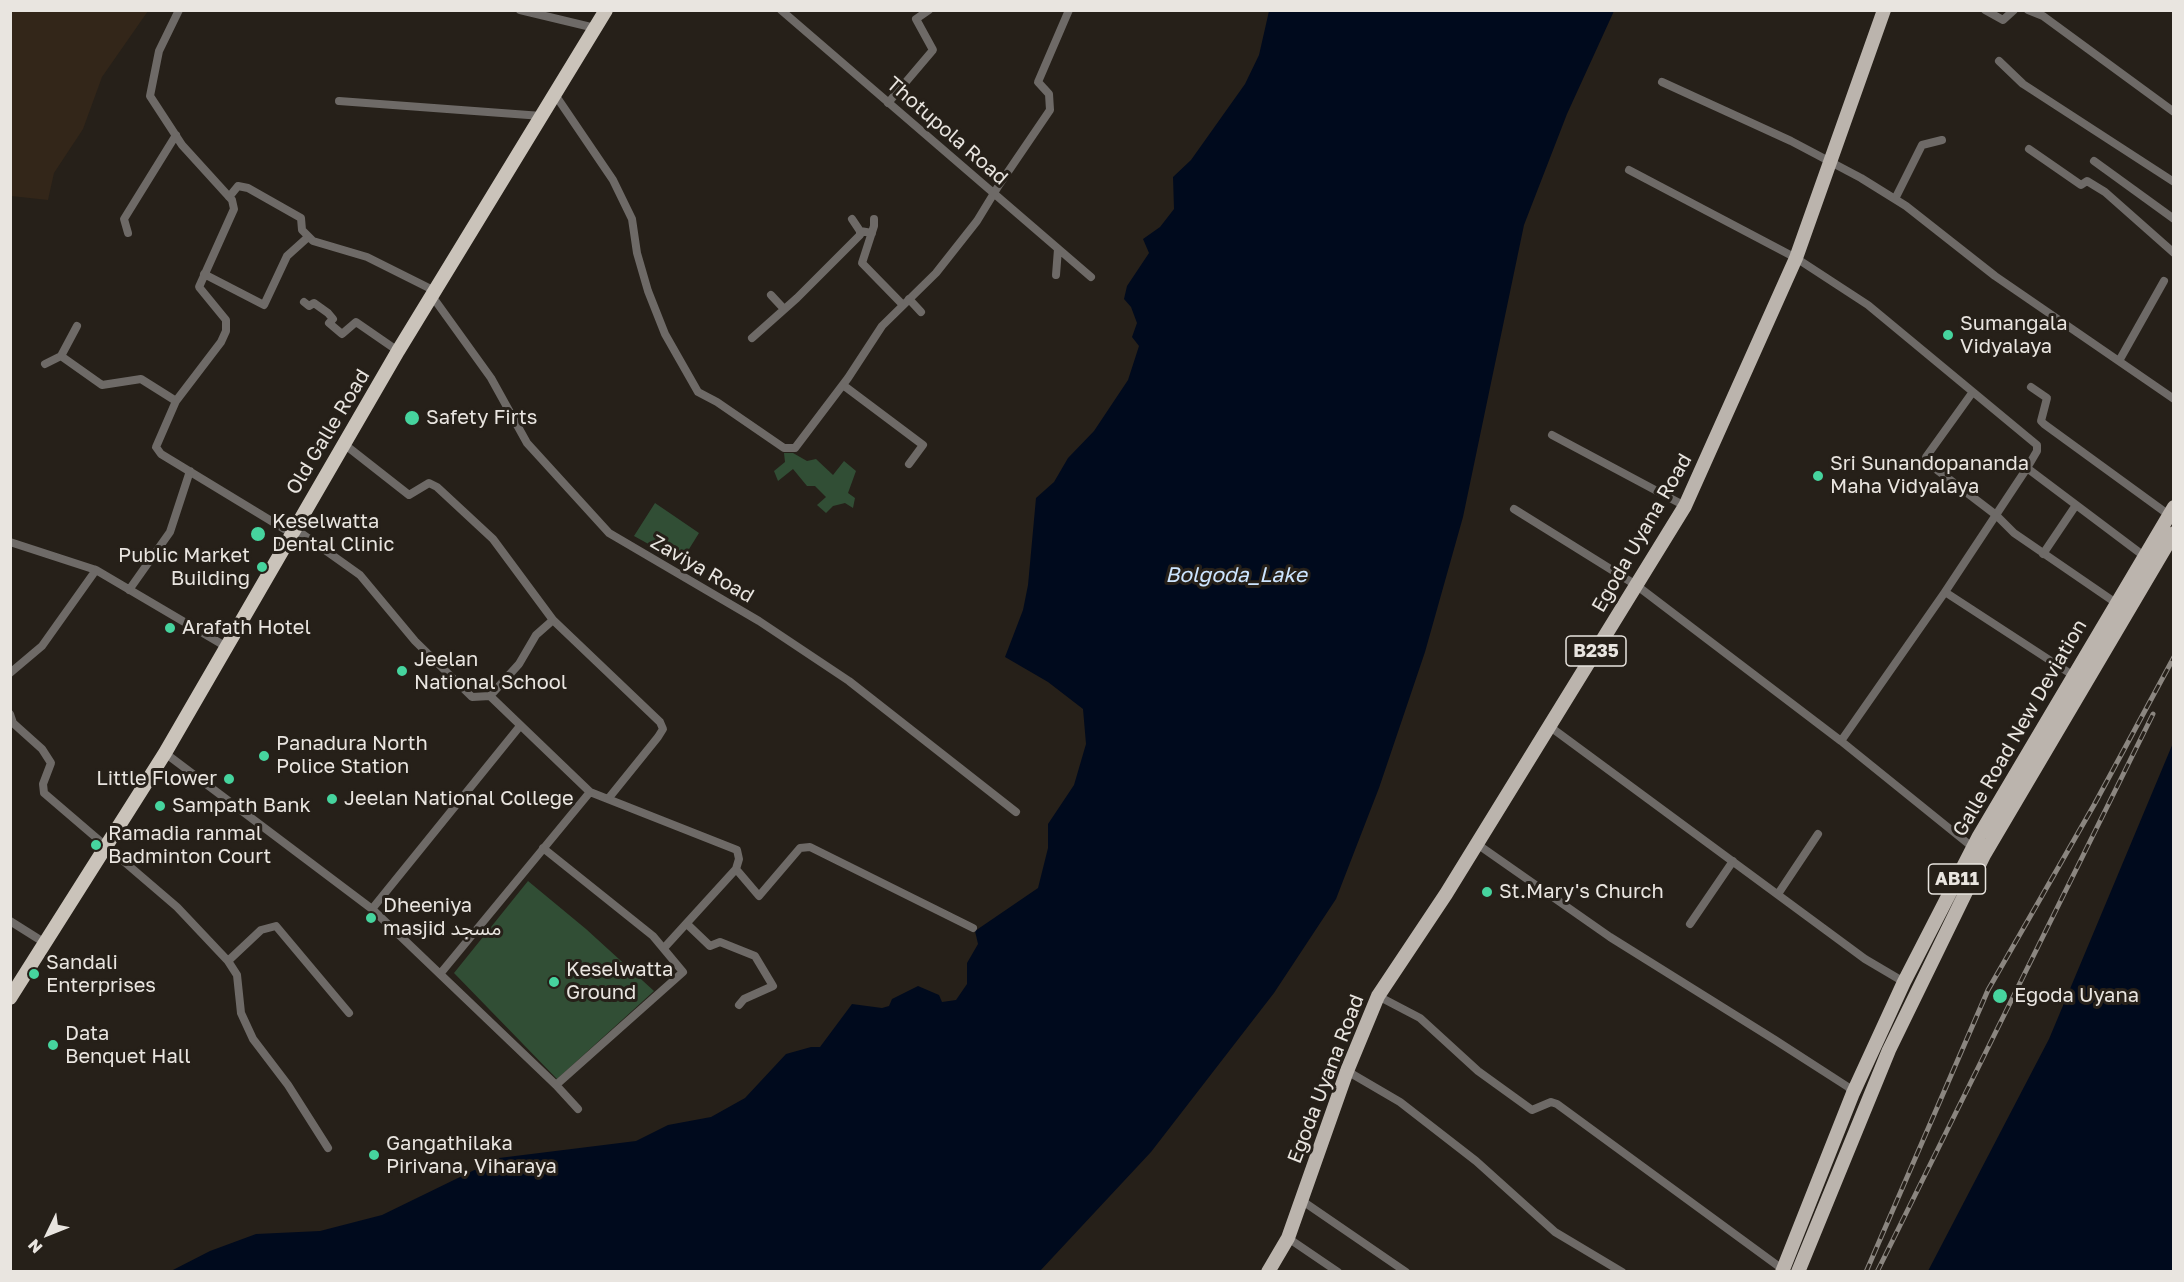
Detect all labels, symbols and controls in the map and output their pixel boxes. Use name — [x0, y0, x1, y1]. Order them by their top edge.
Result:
street label: Thotupola Road — [881, 72, 1013, 190]
place label: Sumangala Vidyalaya — [1960, 312, 2067, 359]
marker: Sumangala Vidyalaya — [1941, 328, 1955, 342]
street label: Old Galle Road — [281, 365, 375, 499]
place label: Safety Firts — [426, 406, 537, 430]
marker: Safety Firts — [403, 409, 421, 427]
street label: Egoda Uyana Road — [1587, 449, 1697, 617]
place label: Sri Sunandopananda Maha Vidyalaya — [1830, 452, 2029, 499]
marker: Sri Sunandopananda Maha Vidyalaya — [1811, 469, 1825, 483]
place label: Keselwatta Dental Clinic — [272, 510, 394, 557]
marker: Keselwatta Dental Clinic — [249, 525, 267, 543]
street label: Zaviya Road — [646, 530, 758, 608]
place label: Public Market Building — [118, 544, 250, 591]
marker: Public Market Building — [255, 560, 269, 574]
water label: Bolgoda_Lake — [1165, 562, 1307, 588]
street label: Galle Road New Deviation — [1948, 615, 2092, 841]
place label: Arafath Hotel — [182, 616, 311, 640]
marker: Arafath Hotel — [163, 621, 177, 635]
road number: B235 — [1566, 636, 1626, 666]
place label: Jeelan National School — [414, 648, 567, 695]
marker: Jeelan National School — [395, 664, 409, 678]
place label: Panadura North Police Station — [276, 732, 428, 779]
marker: Panadura North Police Station — [257, 749, 271, 763]
place label: Little Flower — [96, 767, 217, 791]
marker: Little Flower — [222, 772, 236, 786]
place label: Jeelan National College — [344, 787, 574, 811]
marker: Jeelan National College — [325, 792, 339, 806]
place label: Sampath Bank — [172, 794, 311, 818]
marker: Sampath Bank — [153, 799, 167, 813]
place label: Ramadia ranmal Badminton Court — [108, 822, 271, 869]
marker: Ramadia ranmal Badminton Court — [89, 838, 103, 852]
road number: AB11 — [1928, 864, 1986, 894]
place label: St.Mary's Church — [1499, 880, 1664, 904]
marker: St.Mary's Church — [1480, 885, 1494, 899]
place label: Dheeniya masjid مسجد — [383, 894, 501, 941]
marker: Dheeniya masjid مسجد — [364, 911, 378, 925]
place label: Sandali Enterprises — [46, 951, 156, 998]
place label: Keselwatta Ground — [566, 958, 673, 1005]
marker: Sandali Enterprises — [27, 967, 41, 981]
marker: Keselwatta Ground — [547, 975, 561, 989]
place label: Egoda Uyana — [2014, 984, 2139, 1008]
marker: Egoda Uyana — [1991, 987, 2009, 1005]
street label: Egoda Uyana Road — [1283, 991, 1369, 1167]
place label: Data Benquet Hall — [65, 1022, 191, 1069]
marker: Data Benquet Hall — [46, 1038, 60, 1052]
place label: Gangathilaka Pirivana, Viharaya — [386, 1132, 557, 1179]
marker: Gangathilaka Pirivana, Viharaya — [367, 1148, 381, 1162]
north arrow — [18, 1204, 78, 1264]
text: N — [23, 1235, 46, 1258]

